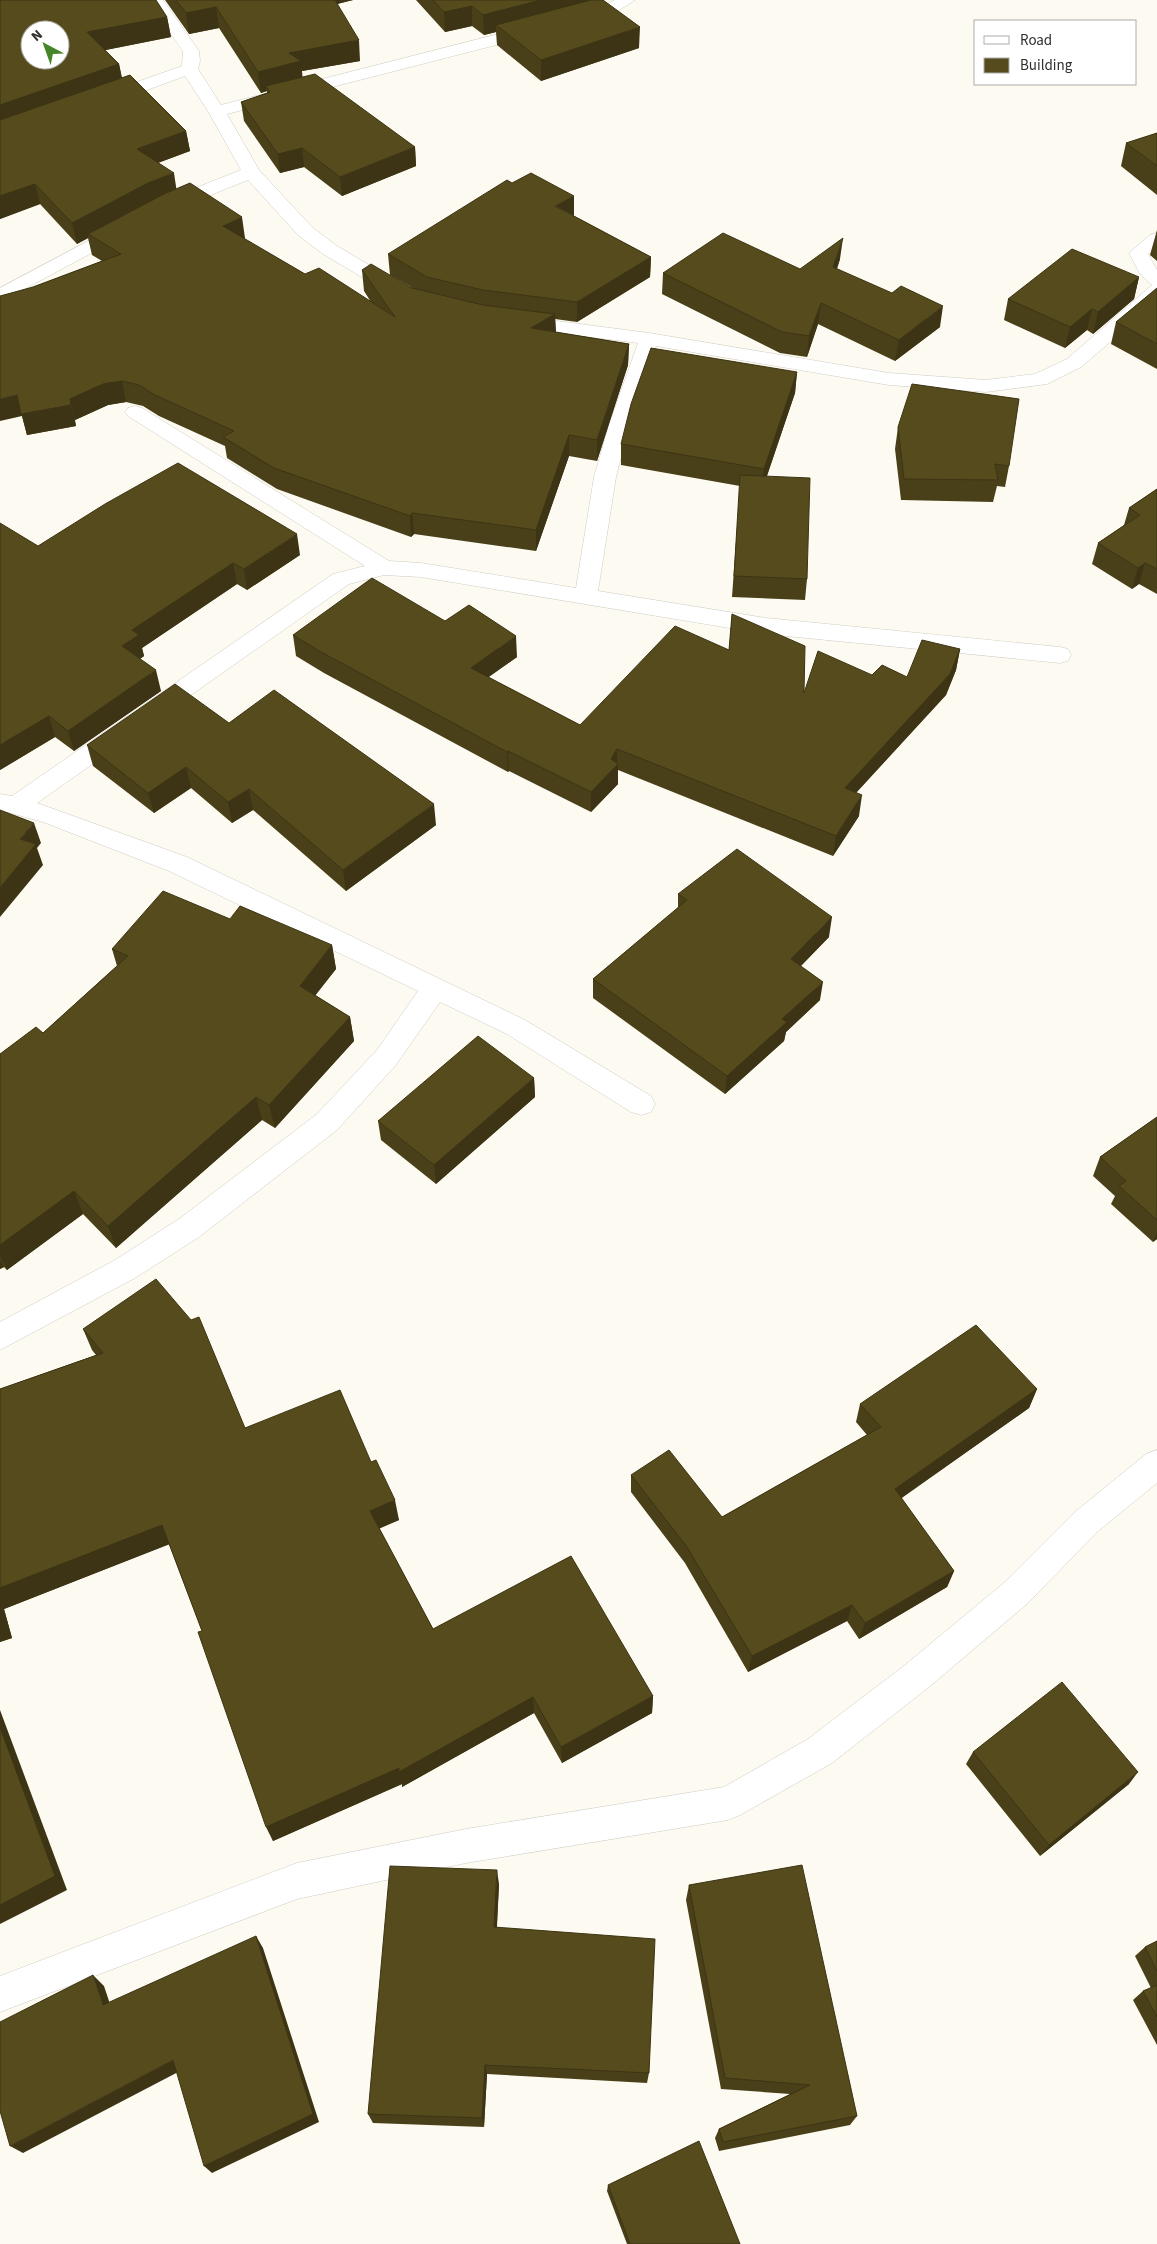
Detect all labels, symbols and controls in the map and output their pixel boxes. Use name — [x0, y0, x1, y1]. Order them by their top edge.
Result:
north arrow — [20, 20, 70, 70]
legend — [974, 20, 1137, 85]
text: N — [27, 25, 47, 47]
text: Road — [1020, 30, 1052, 51]
text: Building — [1020, 55, 1073, 76]

